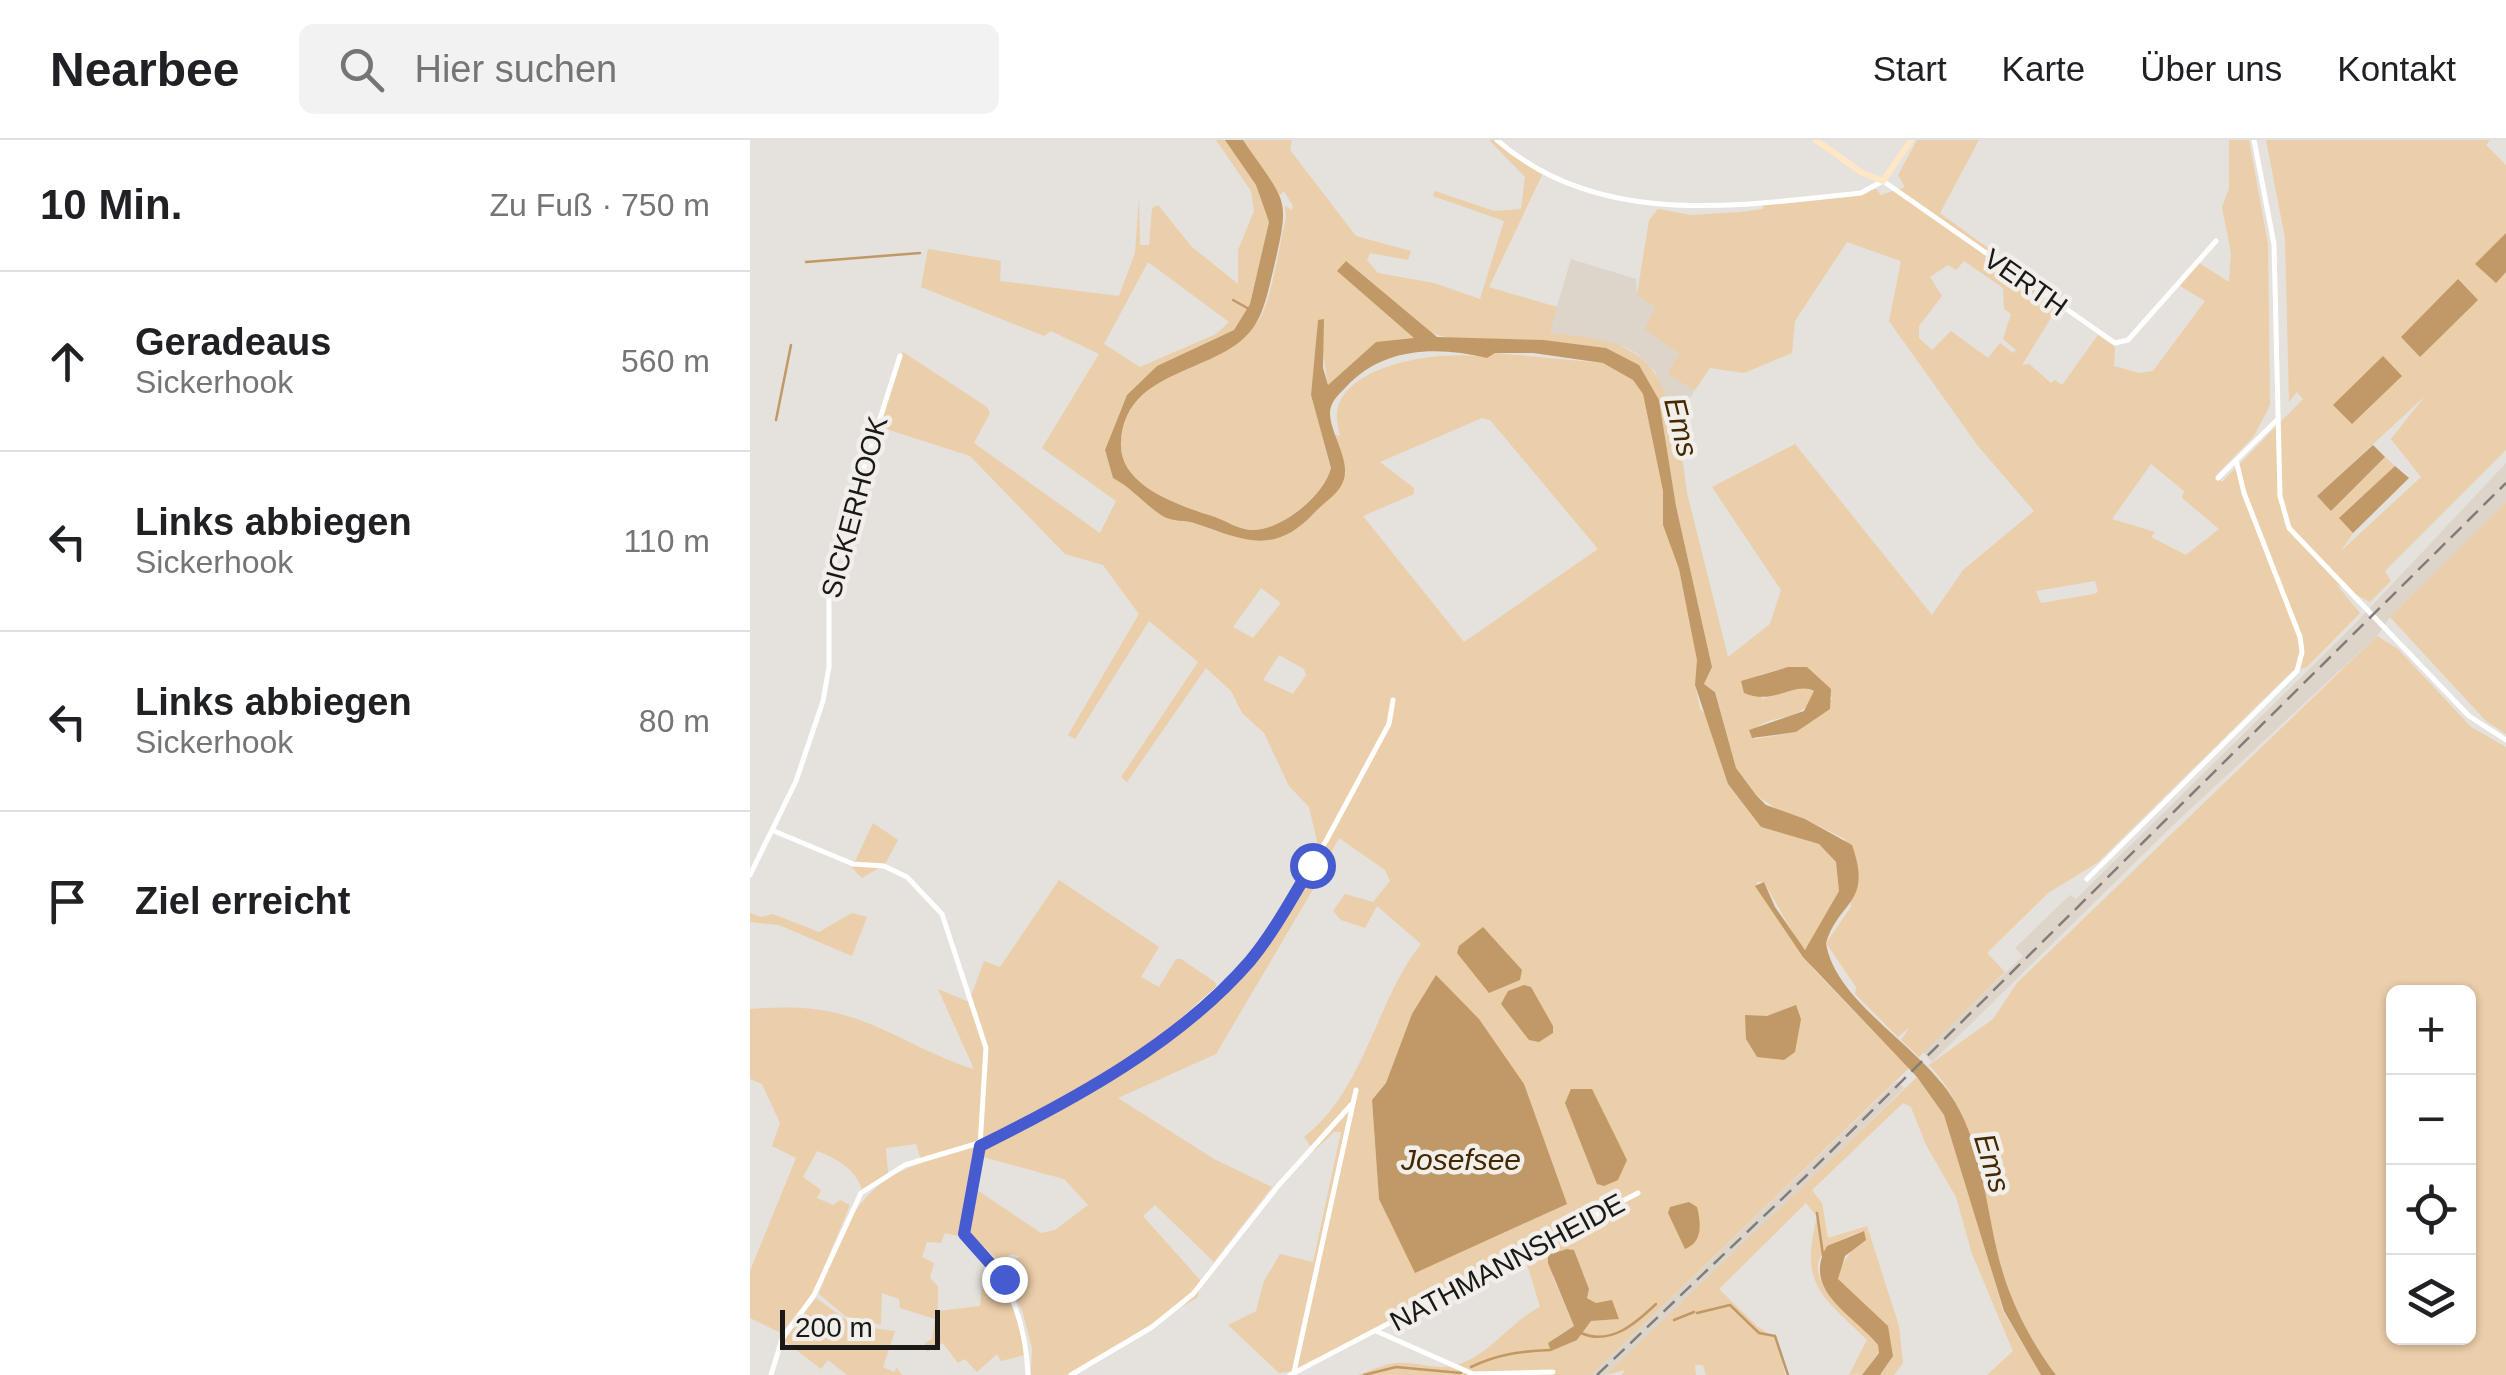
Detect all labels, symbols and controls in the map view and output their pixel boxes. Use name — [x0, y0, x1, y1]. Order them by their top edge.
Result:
search box — [299, 24, 999, 114]
icon: search — [334, 42, 389, 97]
text: Nearbee — [50, 43, 239, 96]
text: Hier suchen — [414, 48, 617, 90]
text: Start — [1873, 49, 1947, 88]
text: Karte — [2002, 49, 2085, 88]
text: Über uns — [2140, 49, 2282, 88]
text: Kontakt — [2337, 49, 2456, 88]
text: 10 Min. — [40, 181, 182, 228]
text: Zu Fuß · 750 m — [490, 187, 710, 223]
street label: VERTH — [1978, 243, 2073, 322]
text: Geradeaus — [135, 321, 331, 363]
icon: ahead — [40, 334, 95, 389]
text: 560 m — [621, 343, 710, 379]
text: Sickerhook — [135, 364, 293, 400]
water label: Ems — [1658, 394, 1705, 460]
street label: SICKERHOOK — [815, 413, 894, 601]
text: Links abbiegen — [135, 501, 412, 543]
icon: left — [40, 514, 95, 569]
text: 110 m — [623, 523, 710, 559]
text: Sickerhook — [135, 544, 293, 580]
text: Links abbiegen — [135, 681, 412, 723]
icon: left — [40, 694, 95, 749]
text: 80 m — [639, 703, 710, 739]
text: Sickerhook — [135, 724, 293, 760]
route start — [1290, 843, 1336, 889]
icon: arrive — [40, 874, 95, 929]
text: Ziel erreicht — [135, 880, 350, 922]
map controls — [2386, 985, 2476, 1345]
button: + — [2386, 985, 2476, 1075]
button: − — [2386, 1075, 2476, 1165]
water label: Ems — [1968, 1129, 2017, 1196]
water label: Josefsee — [1400, 1143, 1521, 1176]
button: locate — [2386, 1165, 2476, 1255]
street label: NATHMANNSHEIDE — [1385, 1188, 1630, 1337]
button: layers — [2386, 1255, 2476, 1345]
route end — [982, 1257, 1028, 1303]
scale bar — [780, 1305, 940, 1350]
text: 200 m — [795, 1312, 873, 1343]

